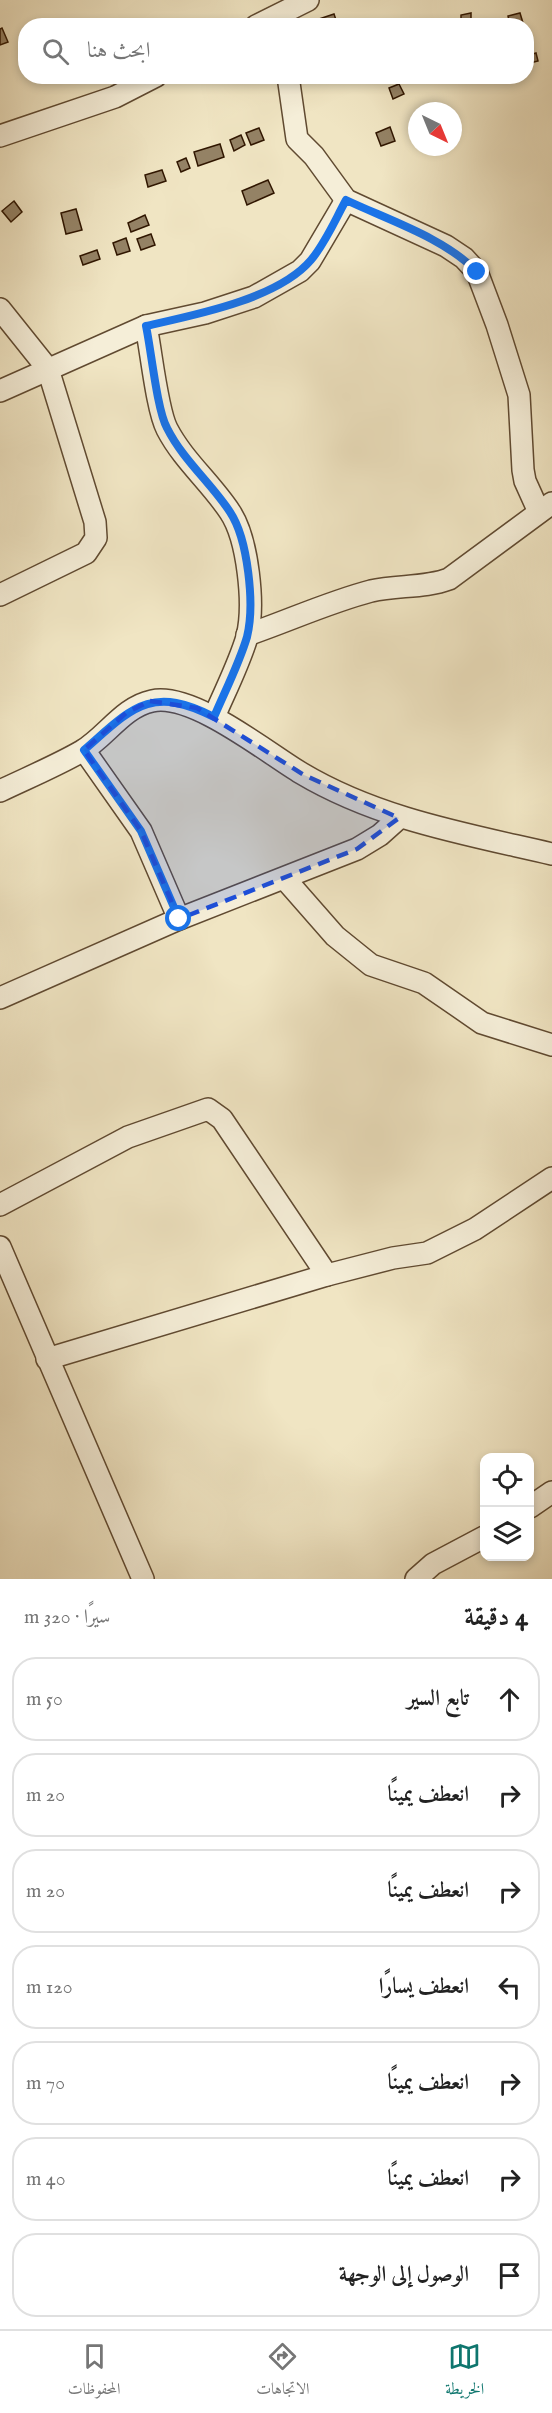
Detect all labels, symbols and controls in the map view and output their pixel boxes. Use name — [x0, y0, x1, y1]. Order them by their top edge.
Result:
search box — [18, 18, 534, 84]
icon: search — [39, 35, 72, 68]
text: ابحث هنا — [87, 37, 150, 65]
north arrow — [408, 102, 462, 156]
route end — [463, 258, 489, 284]
route start — [165, 905, 191, 931]
map controls — [480, 1453, 534, 1561]
button: locate — [480, 1453, 534, 1507]
button: layers — [480, 1507, 534, 1561]
text: 4 دقيقة — [464, 1601, 528, 1634]
text: سيرًا · 320 m — [24, 1605, 110, 1630]
icon: ahead — [493, 1683, 526, 1716]
text: تابع السير — [407, 1685, 469, 1713]
text: 50 m — [26, 1687, 63, 1712]
icon: right — [493, 1779, 526, 1812]
text: انعطف يمينًا — [388, 1781, 469, 1809]
text: 20 m — [26, 1783, 65, 1808]
icon: right — [493, 1875, 526, 1908]
text: انعطف يمينًا — [388, 1877, 469, 1905]
text: 20 m — [26, 1879, 65, 1904]
icon: left — [493, 1971, 526, 2004]
text: انعطف يسارًا — [379, 1973, 469, 2001]
text: 120 m — [26, 1975, 73, 2000]
icon: right — [493, 2067, 526, 2100]
text: انعطف يمينًا — [388, 2069, 469, 2097]
text: 70 m — [26, 2071, 65, 2096]
icon: right — [493, 2163, 526, 2196]
text: انعطف يمينًا — [388, 2165, 469, 2193]
text: 40 m — [26, 2167, 65, 2192]
icon: arrive — [493, 2259, 526, 2292]
text: الوصول إلى الوجهة — [339, 2261, 469, 2289]
tab: المحفوظات — [68, 2340, 121, 2404]
tab: الاتجاهات — [256, 2340, 310, 2404]
tab: الخريطة — [445, 2340, 484, 2404]

